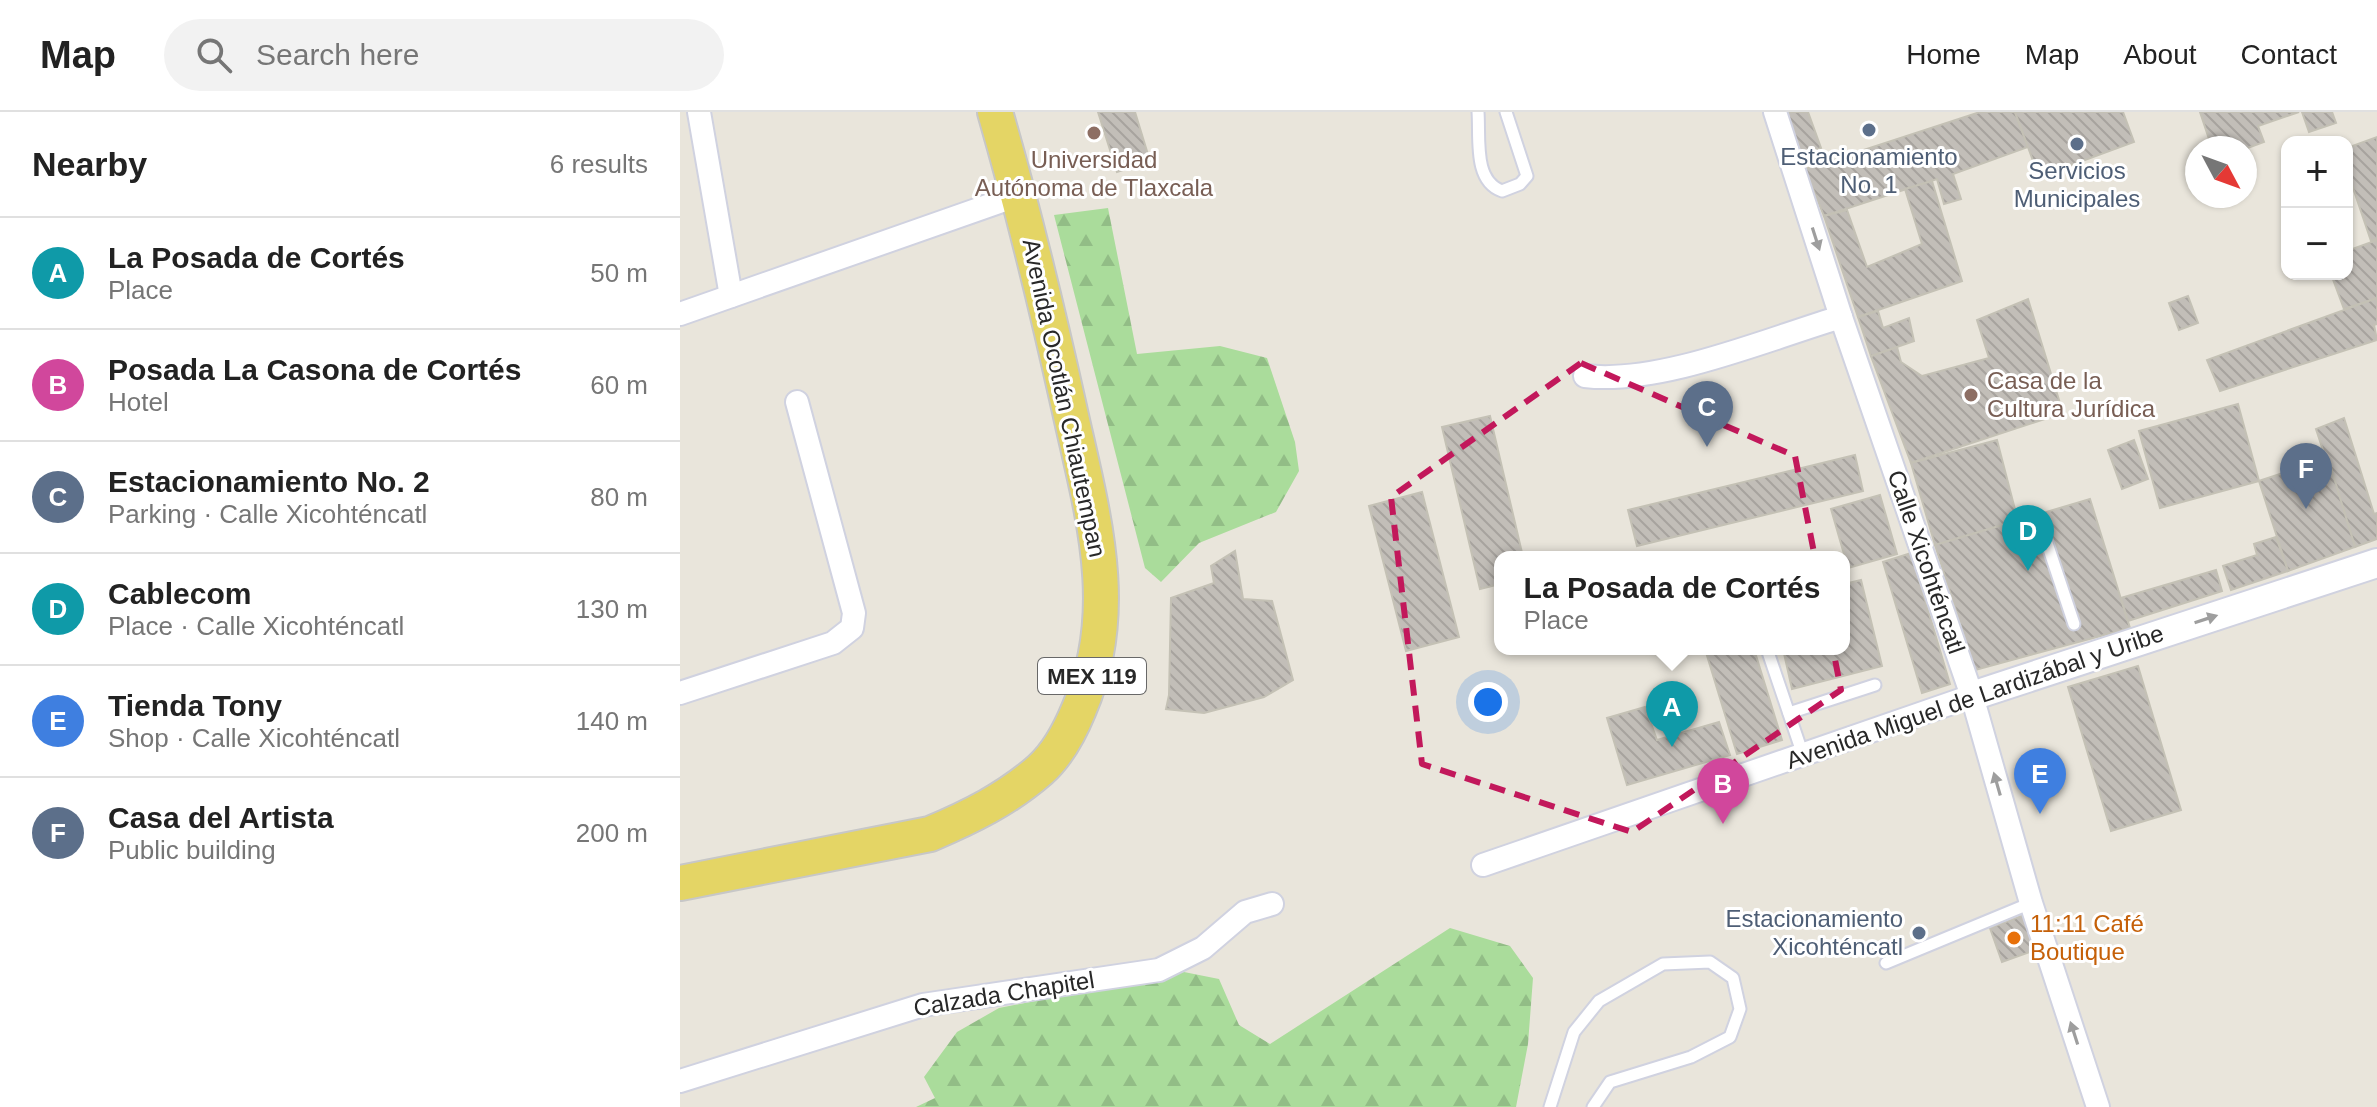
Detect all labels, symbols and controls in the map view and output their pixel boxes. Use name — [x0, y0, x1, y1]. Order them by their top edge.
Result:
search box — [164, 19, 724, 91]
icon: search — [192, 33, 236, 77]
text: Map — [40, 34, 116, 76]
text: Search here — [256, 38, 419, 71]
text: Home — [1906, 39, 1981, 70]
text: Map — [2025, 39, 2079, 70]
text: About — [2123, 39, 2197, 70]
text: Contact — [2241, 39, 2337, 70]
marker: Estacionamiento No. 1 — [1860, 121, 1878, 139]
marker: Universidad Autónoma de Tlaxcala — [1085, 124, 1103, 142]
marker: Servicios Municipales — [2068, 135, 2086, 153]
north arrow — [2185, 136, 2257, 208]
map controls — [2281, 136, 2353, 280]
button: + — [2281, 136, 2353, 208]
place label: Estacionamiento No. 1 — [1780, 143, 1958, 198]
text: Nearby — [32, 145, 147, 183]
place label: Universidad Autónoma de Tlaxcala — [975, 146, 1214, 201]
text: 6 results — [550, 149, 648, 179]
place label: Servicios Municipales — [2014, 157, 2140, 212]
button: − — [2281, 208, 2353, 280]
one-way arrow — [1810, 228, 1823, 252]
street label: Avenida Ocotlán Chiautempan — [1017, 236, 1111, 560]
text: La Posada de Cortés — [108, 241, 405, 274]
text: A — [49, 258, 67, 288]
text: 50 m — [590, 258, 648, 288]
text: Place — [108, 275, 173, 305]
text: Posada La Casona de Cortés — [108, 353, 521, 386]
place label: Casa de la Cultura Jurídica — [1987, 367, 2156, 422]
text: B — [49, 370, 67, 400]
text: 60 m — [590, 370, 648, 400]
pin: C — [1681, 381, 1733, 447]
marker: Casa de la Cultura Jurídica — [1962, 386, 1980, 404]
text: Hotel — [108, 387, 169, 417]
pin: F — [2280, 443, 2332, 509]
text: Estacionamiento No. 2 — [108, 465, 430, 498]
street label: Calle Xicohténcatl — [1882, 467, 1971, 657]
text: C — [49, 482, 67, 512]
text: 80 m — [590, 482, 648, 512]
text: Parking · Calle Xicohténcatl — [108, 499, 427, 529]
pin: D — [2002, 505, 2054, 571]
popup — [1494, 551, 1850, 655]
text: La Posada de Cortés — [1524, 571, 1820, 604]
text: Cablecom — [108, 577, 251, 610]
text: D — [49, 594, 67, 624]
text: 130 m — [576, 594, 648, 624]
text: Place — [1524, 605, 1589, 635]
text: Place · Calle Xicohténcatl — [108, 611, 404, 641]
one-way arrow — [2194, 613, 2218, 625]
street label: Avenida Miguel de Lardizábal y Uribe — [1783, 619, 2167, 774]
road number: MEX 119 — [1038, 658, 1146, 694]
pin: A — [1646, 681, 1698, 747]
your location — [1468, 682, 1508, 722]
text: Tienda Tony — [108, 689, 282, 722]
text: E — [49, 706, 67, 736]
text: 140 m — [576, 706, 648, 736]
text: Shop · Calle Xicohténcatl — [108, 723, 400, 753]
pin: E — [2014, 748, 2066, 814]
pin: B — [1697, 758, 1749, 824]
one-way arrow — [1990, 772, 2003, 796]
text: Casa del Artista — [108, 801, 334, 834]
text: F — [50, 818, 66, 848]
text: 200 m — [576, 818, 648, 848]
text: Public building — [108, 835, 276, 865]
place label: Estacionamiento Xicohténcatl — [1726, 905, 1903, 960]
place label: 11:11 Café Boutique — [2030, 910, 2144, 965]
marker: Estacionamiento Xicohténcatl — [1910, 924, 1928, 942]
marker: 11:11 Café Boutique — [2005, 929, 2023, 947]
street label: Calzada Chapitel — [912, 966, 1096, 1021]
one-way arrow — [2067, 1021, 2079, 1045]

